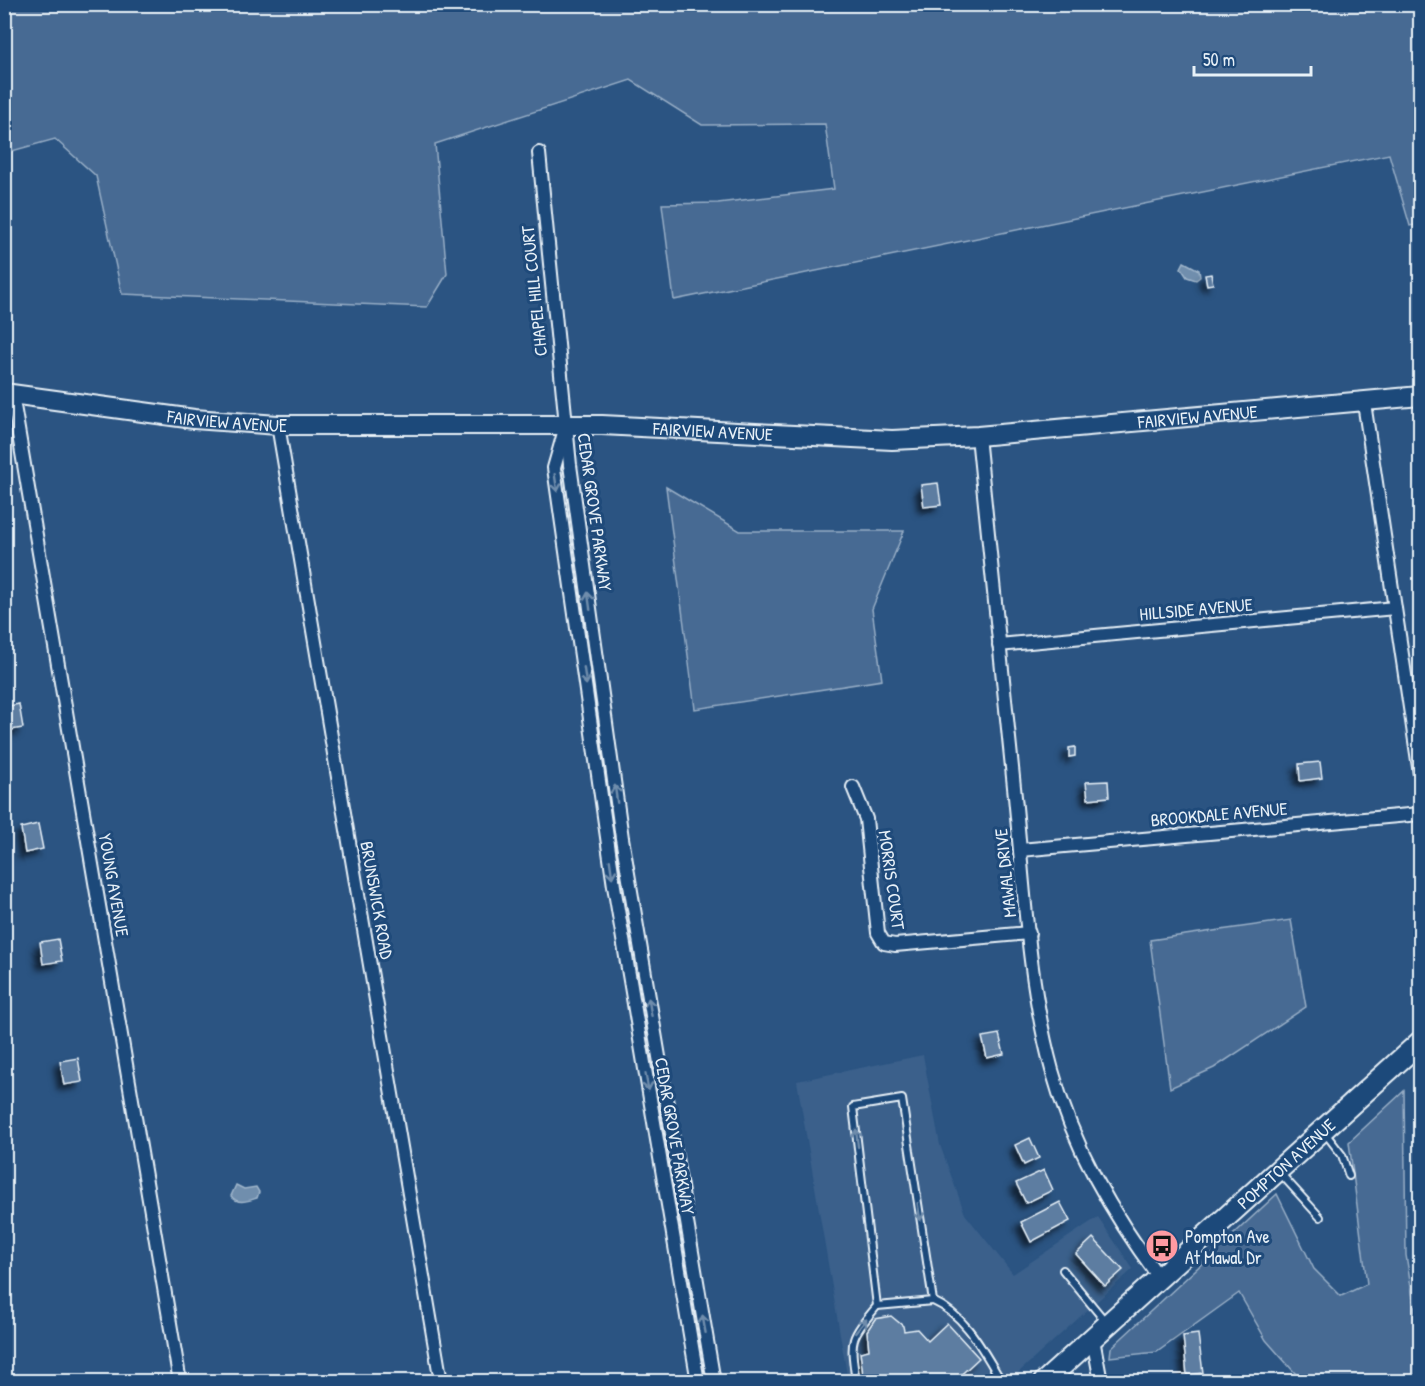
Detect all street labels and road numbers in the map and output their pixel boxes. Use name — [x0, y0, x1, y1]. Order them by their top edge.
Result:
street label: CHAPEL HILL COURT — [515, 224, 553, 357]
street label: FAIRVIEW AVENUE — [1136, 398, 1258, 434]
street label: FAIRVIEW AVENUE — [165, 403, 287, 438]
street label: FAIRVIEW AVENUE — [651, 415, 773, 446]
street label: CEDAR GROVE PARKWAY — [572, 431, 618, 593]
street label: HILLSIDE AVENUE — [1138, 592, 1254, 626]
street label: BROOKDALE AVENUE — [1150, 796, 1288, 832]
street label: MAWAL DRIVE — [988, 827, 1022, 919]
street label: MORRIS COURT — [873, 829, 911, 932]
street label: YOUNG AVENUE — [93, 831, 135, 939]
street label: BRUNSWICK ROAD — [354, 839, 400, 961]
street label: CEDAR GROVE PARKWAY — [649, 1055, 701, 1217]
street label: POMPTON AVENUE — [1231, 1112, 1340, 1214]

